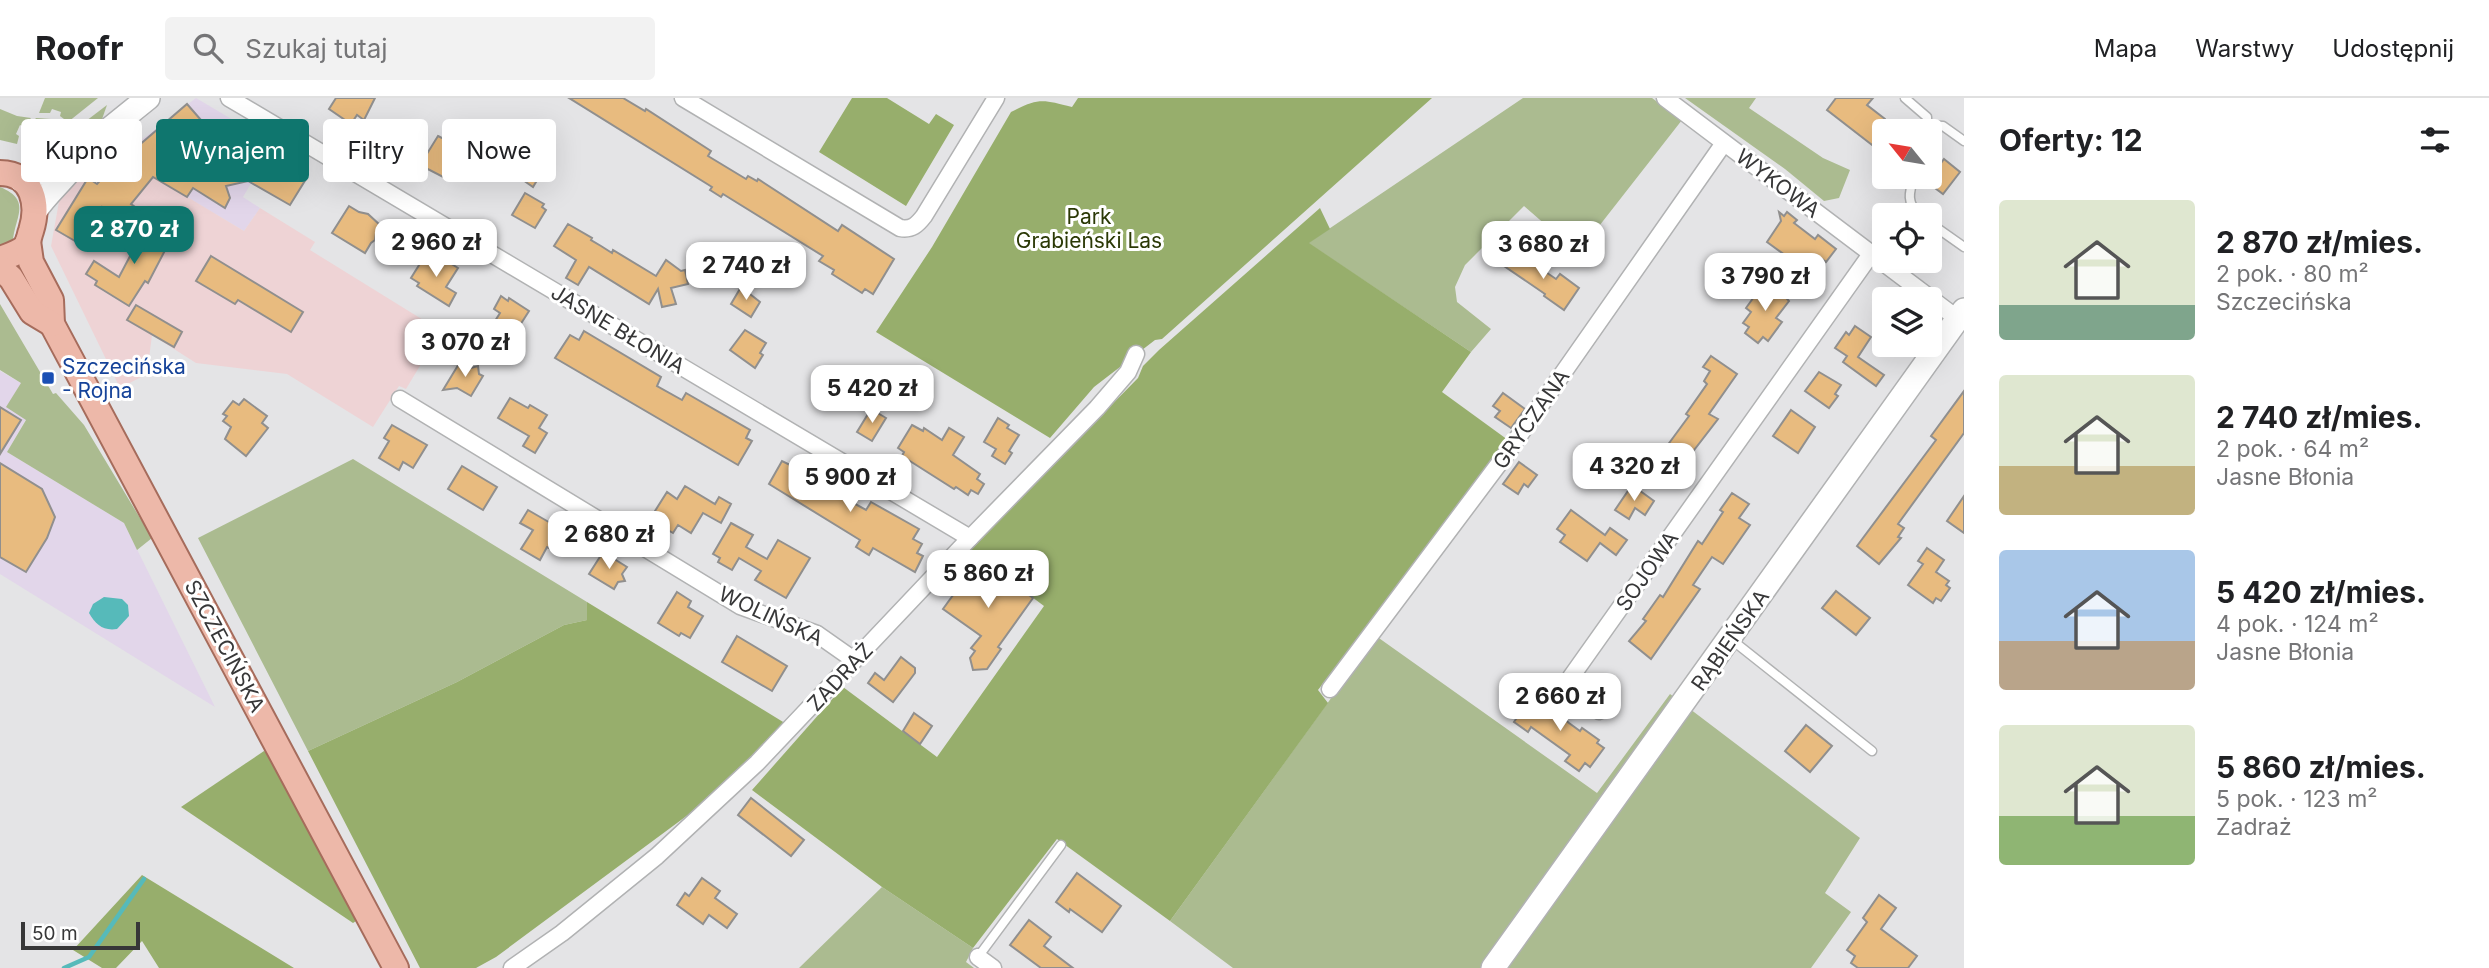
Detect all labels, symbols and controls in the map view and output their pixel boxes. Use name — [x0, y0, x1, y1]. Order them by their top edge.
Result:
search box — [165, 17, 655, 80]
text: Roofr — [35, 28, 123, 68]
icon: search — [189, 29, 227, 67]
text: Szukaj tutaj — [245, 33, 388, 64]
text: Mapa — [2094, 34, 2157, 63]
text: Warstwy — [2195, 34, 2294, 63]
text: Udostępnij — [2332, 34, 2454, 63]
chip: Kupno — [21, 119, 142, 182]
chip: Wynajem — [156, 119, 309, 182]
chip: Filtry — [323, 119, 428, 182]
chip: Nowe — [442, 119, 556, 182]
north arrow — [1872, 119, 1942, 189]
map controls — [1872, 119, 1942, 357]
icon: filters — [2416, 121, 2454, 159]
text: Oferty: 12 — [1999, 122, 2143, 158]
street label: WYKOWA — [1731, 143, 1825, 223]
button: locate — [1872, 203, 1942, 273]
park label: Park Grabieński Las — [1016, 204, 1162, 253]
pin: 2 870 zł — [62, 206, 206, 266]
text: 2 870 zł — [90, 215, 178, 243]
pin: 2 960 zł — [364, 220, 508, 279]
pin: 3 680 zł — [1471, 222, 1615, 281]
text: 2 870 zł/mies. — [2216, 224, 2423, 260]
text: 2 960 zł — [391, 228, 481, 256]
icon: home — [2055, 228, 2139, 312]
text: 3 680 zł — [1498, 230, 1588, 258]
pin: 2 740 zł — [674, 242, 818, 302]
text: 2 740 zł — [702, 251, 790, 279]
pin: 3 790 zł — [1693, 254, 1837, 313]
text: 2 pok. · 80 m² — [2216, 260, 2369, 288]
text: 3 790 zł — [1721, 262, 1809, 290]
street label: JASNE BŁONIA — [547, 279, 689, 379]
button: layers — [1872, 287, 1942, 357]
text: Szczecińska — [2216, 288, 2352, 316]
pin: 3 070 zł — [393, 320, 537, 379]
text: 3 070 zł — [421, 328, 509, 356]
place label: Szczecińska - Rojna — [62, 354, 186, 403]
street label: GRYCZANA — [1488, 364, 1574, 474]
pin: 5 420 zł — [800, 366, 944, 425]
marker: Szczecińska - Rojna — [40, 370, 56, 386]
text: 5 420 zł — [827, 374, 917, 402]
text: 2 740 zł/mies. — [2216, 399, 2422, 435]
icon: home — [2055, 403, 2139, 487]
text: 2 pok. · 64 m² — [2216, 435, 2369, 463]
pin: 4 320 zł — [1562, 444, 1706, 503]
text: 4 320 zł — [1589, 452, 1679, 480]
pin: 5 900 zł — [778, 454, 922, 514]
text: 5 900 zł — [805, 463, 895, 491]
text: Jasne Błonia — [2216, 463, 2354, 491]
pin: 2 680 zł — [537, 512, 681, 571]
text: 2 680 zł — [564, 520, 654, 548]
street label: SOJOWA — [1610, 526, 1684, 616]
pin: 5 860 zł — [916, 550, 1060, 610]
text: 5 860 zł — [943, 559, 1033, 587]
text: 5 420 zł/mies. — [2216, 574, 2426, 610]
street label: SZCZECIŃSKA — [180, 575, 271, 716]
icon: home — [2055, 578, 2139, 662]
street label: WOLIŃSKA — [715, 580, 828, 651]
street label: RĄBIEŃSKA — [1685, 584, 1774, 695]
text: 4 pok. · 124 m² — [2216, 610, 2379, 638]
street label: ZADRAŻ — [801, 637, 878, 716]
text: Jasne Błonia — [2216, 638, 2354, 666]
pin: 2 660 zł — [1488, 674, 1632, 733]
text: 2 660 zł — [1515, 682, 1605, 710]
text: 5 860 zł/mies. — [2216, 749, 2426, 785]
icon: home — [2055, 753, 2139, 837]
text: 5 pok. · 123 m² — [2216, 785, 2378, 813]
text: Zadraż — [2216, 813, 2292, 841]
scale bar — [21, 919, 140, 951]
text: 50 m — [32, 922, 78, 945]

